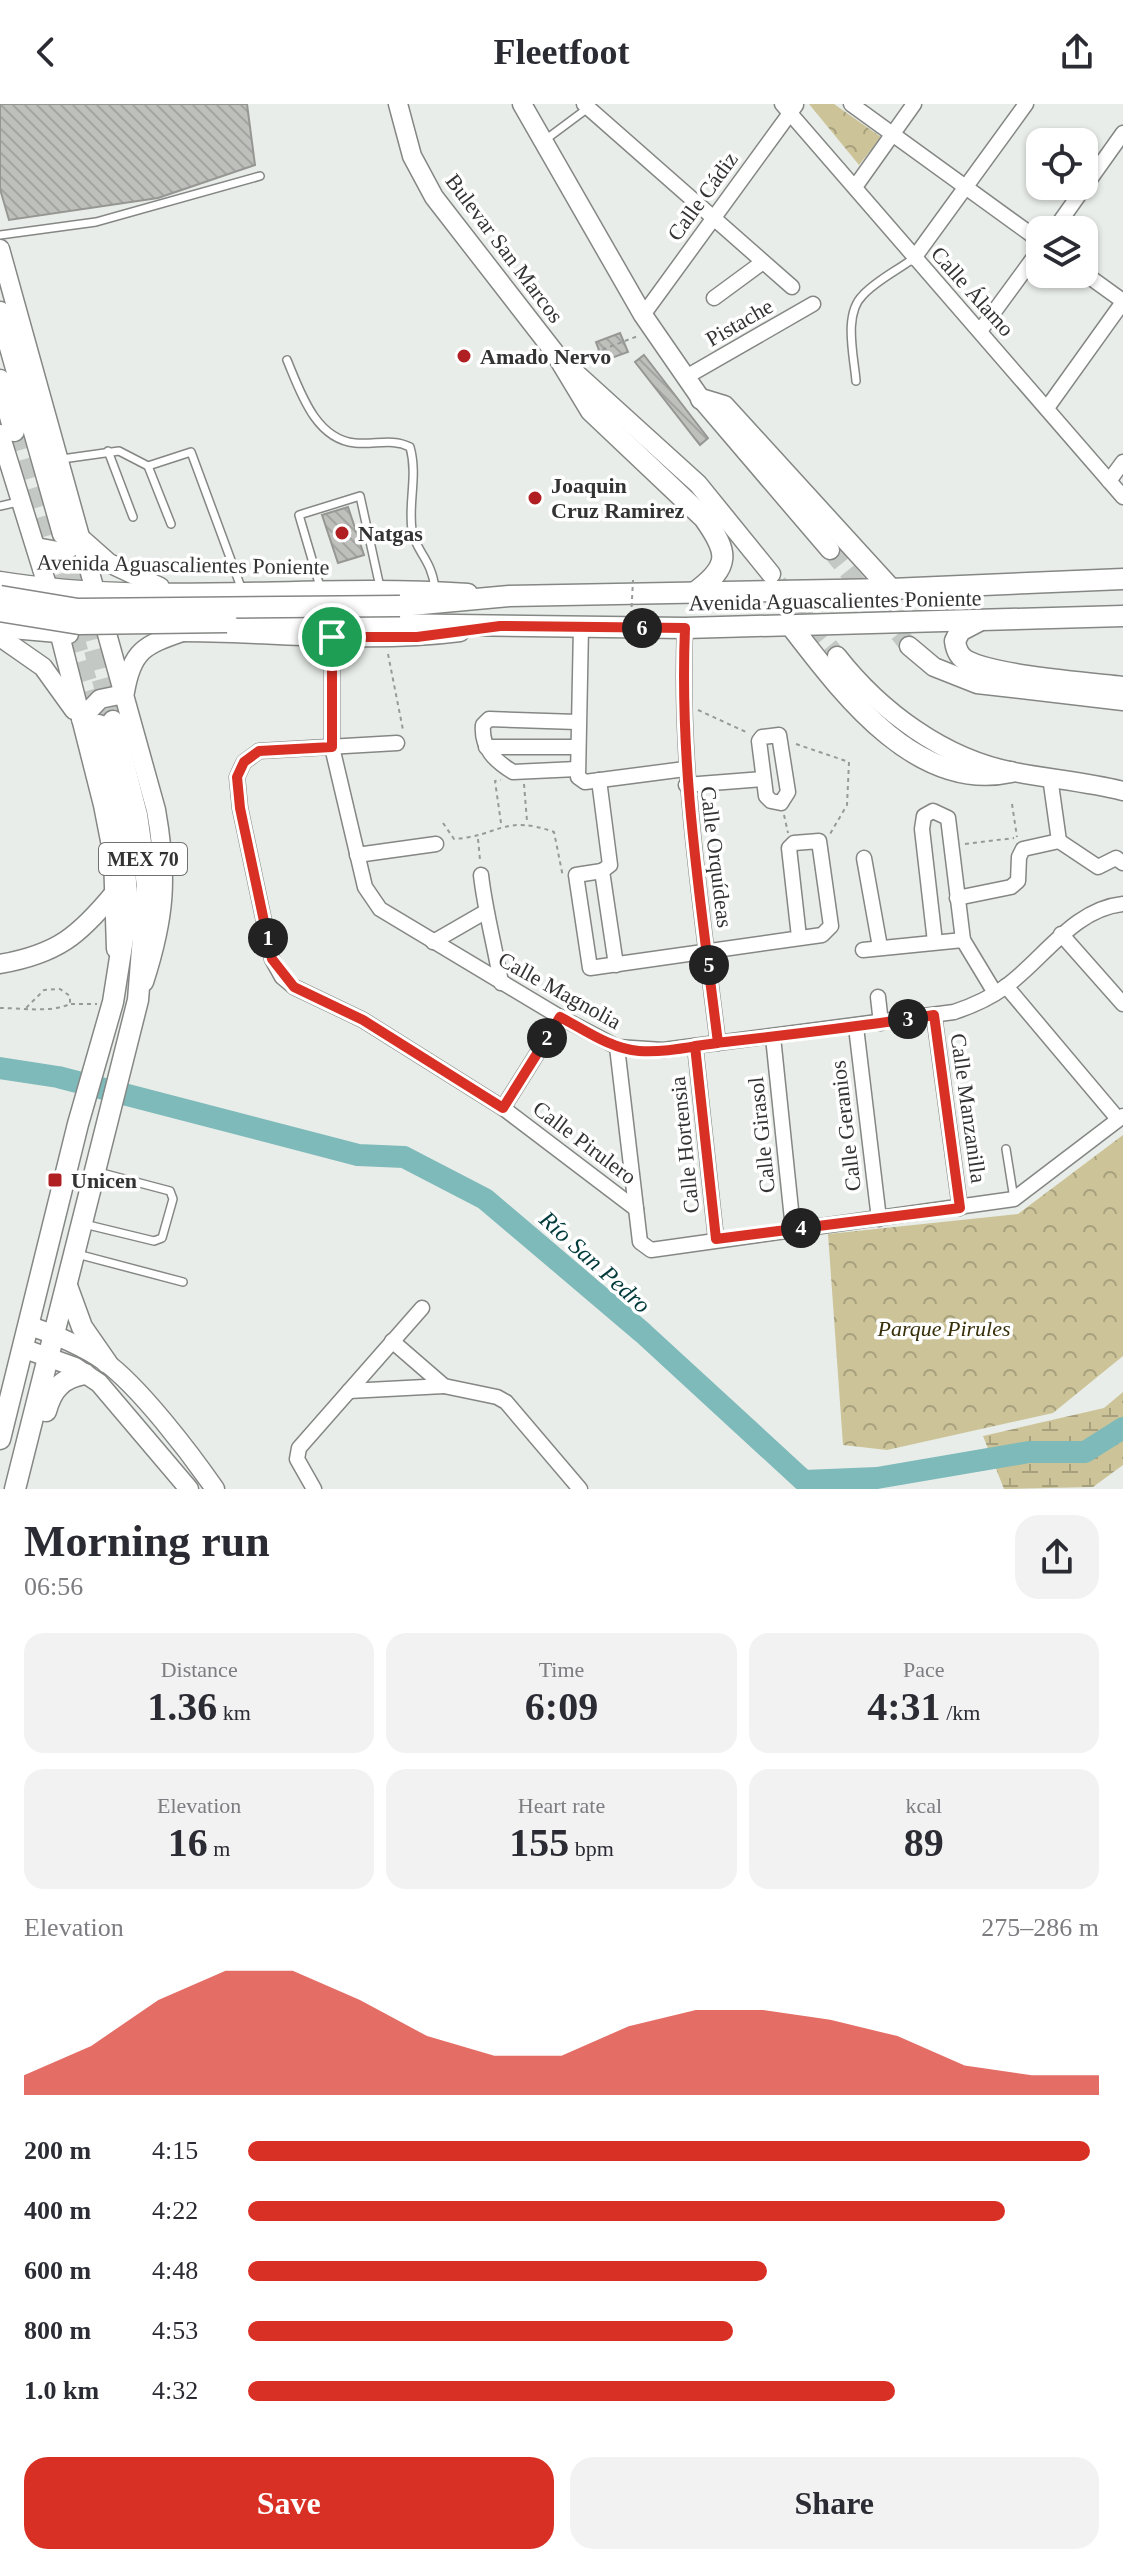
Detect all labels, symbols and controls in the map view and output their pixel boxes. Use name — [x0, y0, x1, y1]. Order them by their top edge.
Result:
icon: back — [24, 30, 68, 74]
icon: share — [1055, 30, 1099, 74]
text: Fleetfoot — [494, 32, 629, 72]
map controls — [1026, 128, 1098, 288]
button: locate — [1026, 128, 1098, 200]
street label: Calle Cádiz — [662, 147, 743, 245]
street label: Bulevar San Marcos — [441, 169, 569, 328]
button: layers — [1026, 216, 1098, 288]
street label: Calle Álamo — [926, 241, 1019, 341]
street label: Pistache — [701, 293, 777, 352]
place label: Amado Nervo — [480, 344, 611, 369]
marker: Amado Nervo — [455, 347, 473, 365]
place label: Joaquin Cruz Ramirez — [551, 473, 685, 523]
marker: Joaquin Cruz Ramirez — [526, 489, 544, 507]
place label: Natgas — [358, 521, 423, 546]
marker: Natgas — [333, 524, 351, 542]
street label: Avenida Aguascalientes Poniente — [36, 549, 330, 580]
street label: Avenida Aguascalientes Poniente — [688, 585, 982, 616]
pin — [298, 603, 366, 671]
pin: 6 — [622, 608, 662, 648]
icon: arrive — [310, 615, 354, 659]
text: 6 — [637, 615, 648, 640]
street label: Calle Orquídeas — [695, 785, 738, 929]
road number: MEX 70 — [99, 843, 187, 875]
pin: 1 — [248, 918, 288, 958]
text: 1 — [263, 925, 274, 950]
pin: 5 — [689, 945, 729, 985]
street label: Calle Magnolia — [494, 946, 626, 1035]
text: 5 — [704, 952, 715, 977]
pin: 3 — [888, 999, 928, 1039]
text: 3 — [903, 1006, 914, 1031]
pin: 2 — [527, 1018, 567, 1058]
text: 2 — [542, 1025, 553, 1050]
street label: Calle Manzanilla — [946, 1032, 991, 1185]
street label: Calle Geranios — [825, 1059, 866, 1193]
street label: Calle Hortensia — [665, 1075, 704, 1215]
street label: Calle Girasol — [743, 1076, 780, 1194]
street label: Calle Pirulero — [528, 1095, 641, 1189]
place label: Unicen — [71, 1168, 137, 1193]
marker: Unicen — [46, 1171, 64, 1189]
water label: Río San Pedro — [534, 1205, 655, 1318]
pin: 4 — [781, 1208, 821, 1248]
text: 4 — [796, 1215, 807, 1240]
park label: Parque Pirules — [877, 1316, 1011, 1341]
button: share — [1015, 1515, 1099, 1599]
text: Morning run — [24, 1517, 270, 1566]
text: 06:56 — [24, 1572, 83, 1601]
text: Distance — [161, 1657, 238, 1682]
text: Time — [539, 1657, 584, 1682]
text: Pace — [903, 1657, 945, 1682]
text: 1.36 — [147, 1684, 217, 1729]
text: 6:09 — [525, 1684, 598, 1729]
text: 4:31 — [867, 1684, 941, 1729]
text: km — [217, 1700, 251, 1725]
text: /km — [941, 1700, 980, 1725]
text: Elevation — [157, 1793, 241, 1818]
text: Heart rate — [518, 1793, 605, 1818]
text: kcal — [906, 1793, 942, 1818]
text: 16 — [168, 1820, 208, 1865]
text: 155 — [509, 1820, 569, 1865]
text: 89 — [904, 1820, 944, 1865]
text: m — [208, 1836, 230, 1861]
text: bpm — [569, 1836, 614, 1861]
text: Elevation — [24, 1913, 124, 1942]
text: 275–286 m — [981, 1913, 1099, 1942]
text: 200 m — [24, 2136, 91, 2165]
text: 4:15 — [152, 2136, 198, 2165]
text: 400 m — [24, 2196, 91, 2225]
text: 4:22 — [152, 2196, 198, 2225]
text: 600 m — [24, 2256, 91, 2285]
text: 4:48 — [152, 2256, 198, 2285]
text: 800 m — [24, 2316, 91, 2345]
text: 4:53 — [152, 2316, 198, 2345]
text: 1.0 km — [24, 2376, 99, 2405]
text: 4:32 — [152, 2376, 198, 2405]
button: Save — [24, 2457, 554, 2549]
button: Share — [570, 2457, 1099, 2549]

